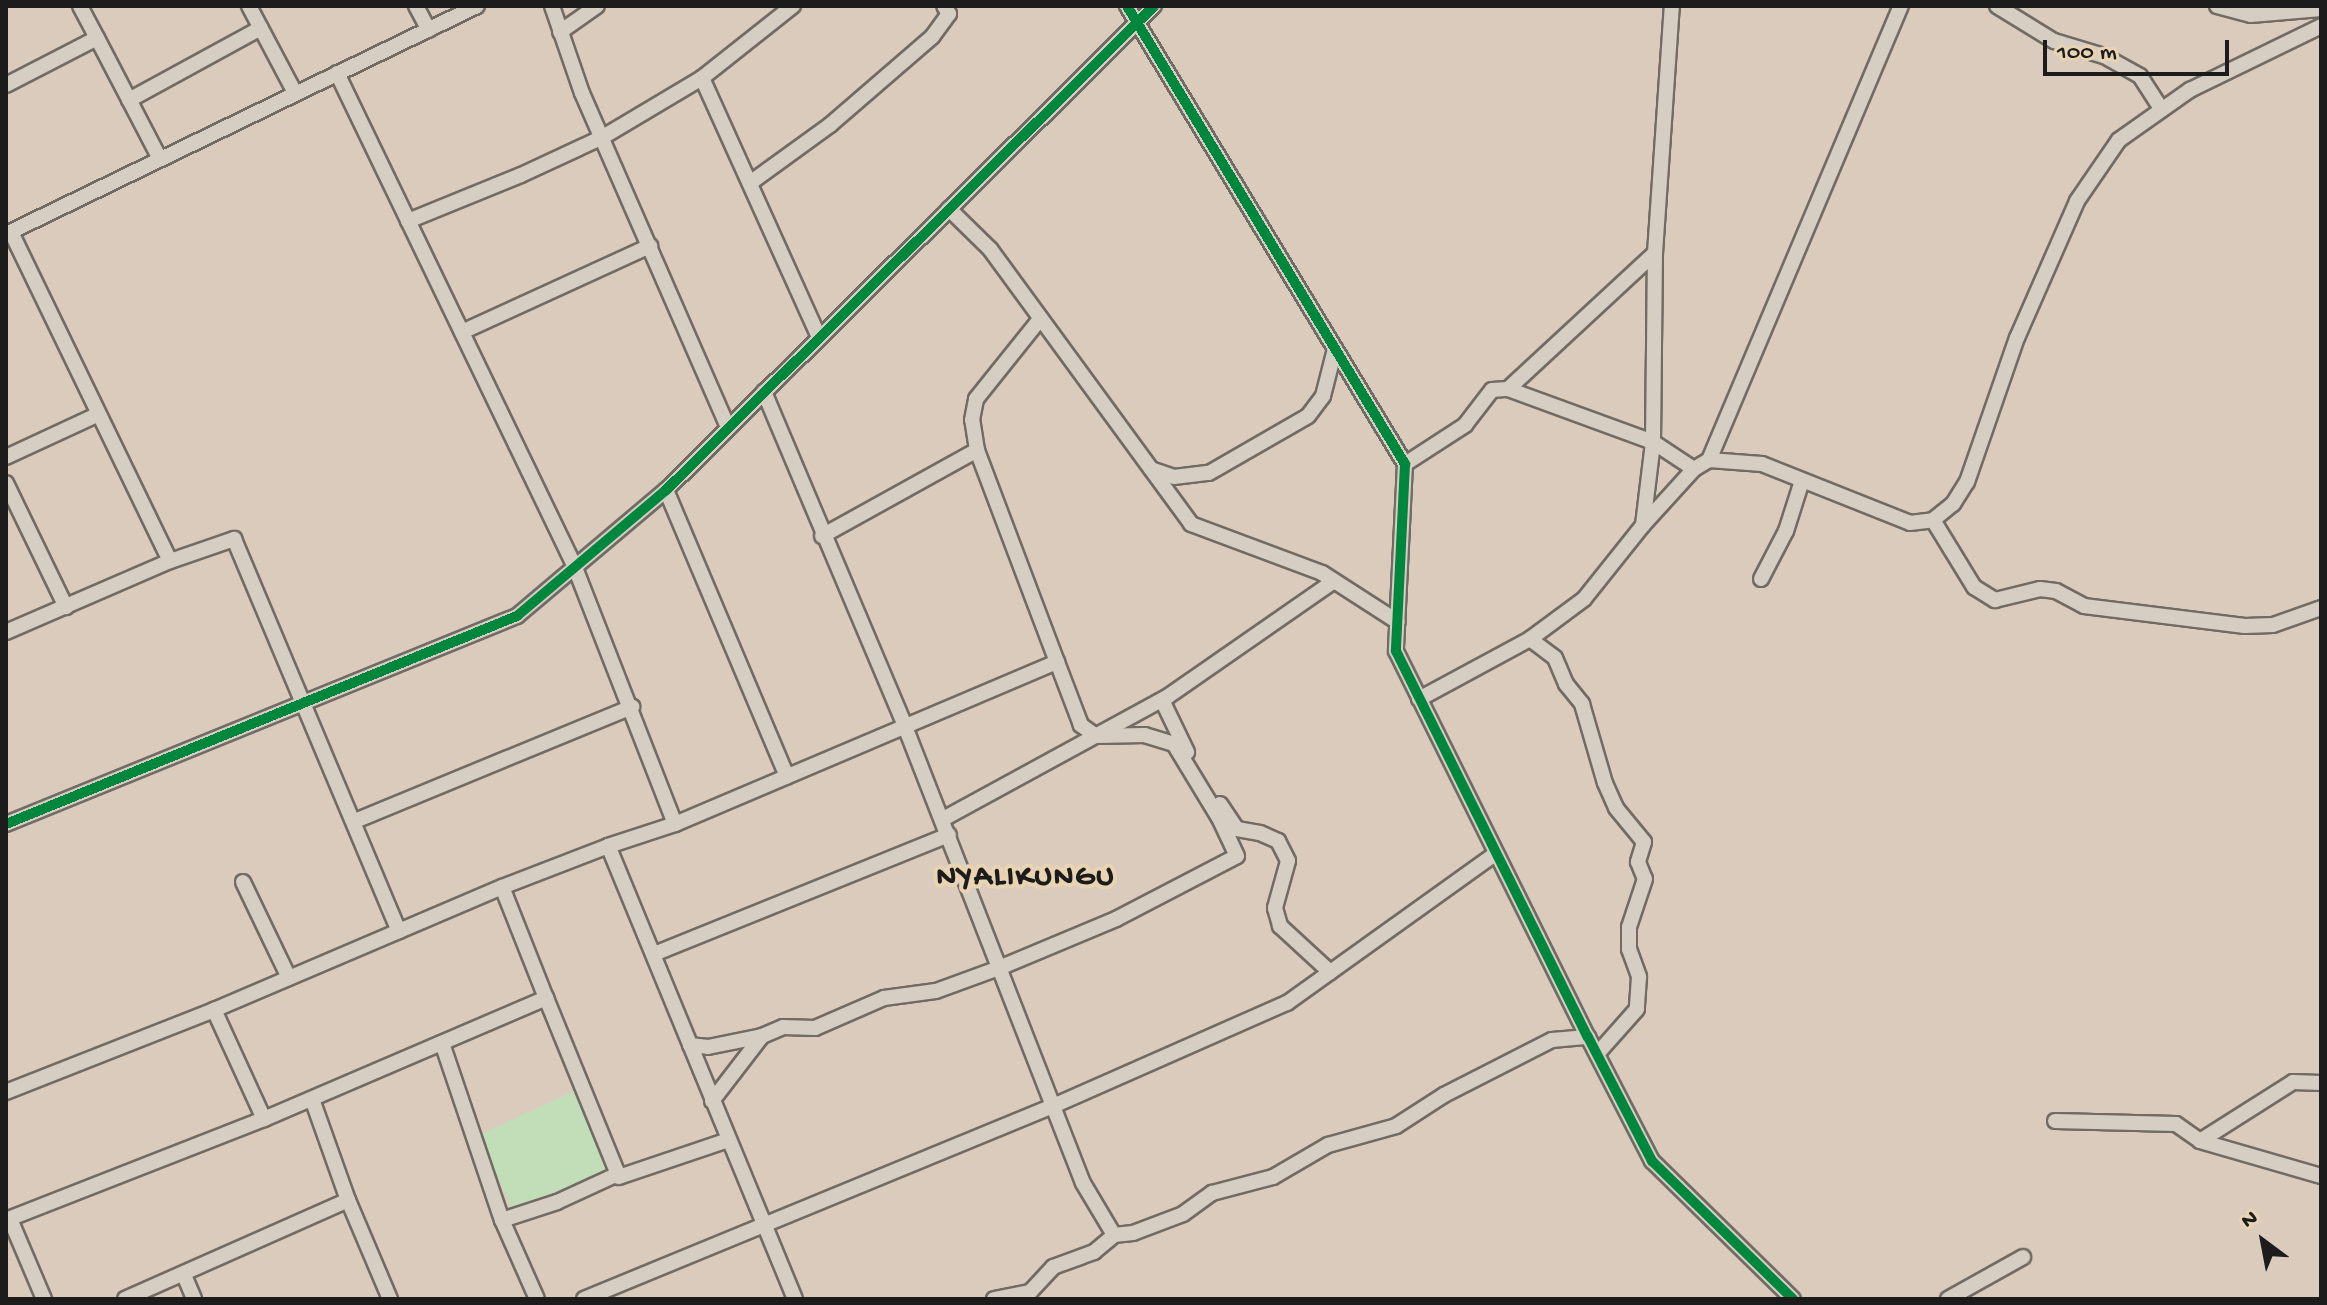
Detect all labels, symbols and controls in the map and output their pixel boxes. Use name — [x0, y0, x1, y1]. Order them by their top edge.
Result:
scale bar — [2047, 24, 2233, 74]
text: 100 m — [2057, 39, 2117, 68]
district label: NYALIKUNGU — [936, 861, 1116, 897]
north arrow — [2223, 1201, 2303, 1281]
text: N — [2237, 1206, 2263, 1235]

